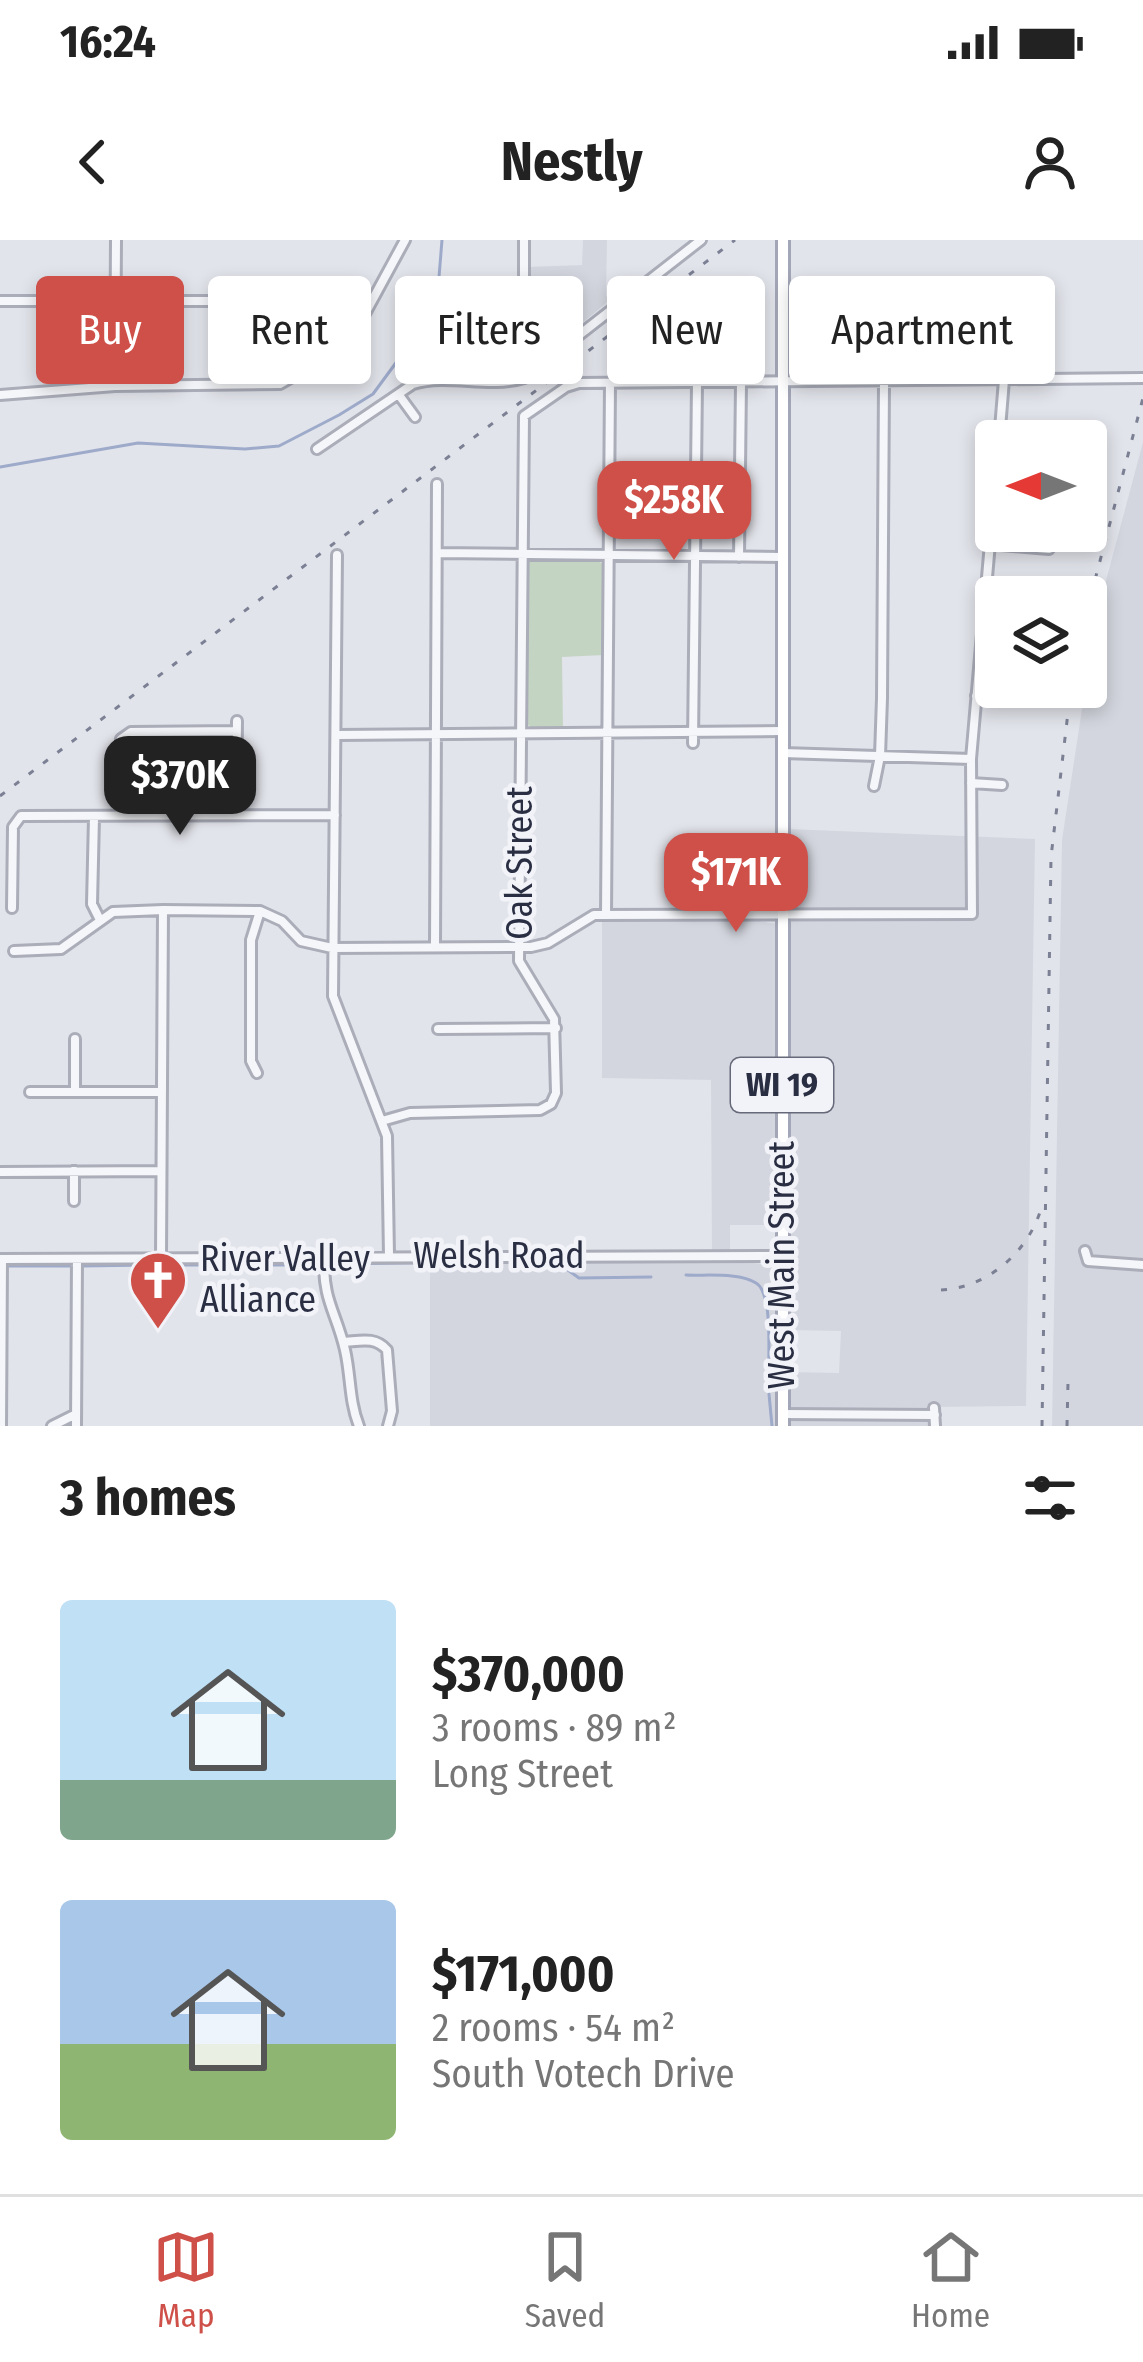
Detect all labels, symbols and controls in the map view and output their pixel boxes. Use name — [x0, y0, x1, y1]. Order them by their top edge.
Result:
text: 16:24 — [60, 15, 156, 69]
icon: back — [60, 129, 126, 195]
icon: person — [1017, 129, 1083, 195]
text: Nestly — [501, 130, 642, 194]
chip: Buy — [36, 276, 184, 384]
chip: Rent — [208, 276, 371, 384]
chip: Filters — [395, 276, 583, 384]
chip: New — [607, 276, 765, 384]
chip: Apartment — [789, 276, 1055, 384]
north arrow — [975, 420, 1107, 552]
map controls — [975, 420, 1107, 708]
pin: $258K — [590, 461, 758, 563]
text: $258K — [624, 477, 724, 523]
button: layers — [975, 576, 1107, 708]
pin: $370K — [96, 736, 264, 838]
text: $370K — [131, 752, 229, 798]
street label: Oak Street — [498, 786, 542, 940]
pin: $171K — [652, 833, 820, 935]
text: $171K — [691, 849, 781, 895]
road number: WI 19 — [731, 1058, 833, 1112]
street label: West Main Street — [760, 1141, 804, 1389]
street label: Welsh Road — [413, 1234, 585, 1278]
place label: River Valley Alliance — [200, 1237, 370, 1322]
church icon: River Valley Alliance — [127, 1249, 189, 1331]
icon: filters — [1017, 1465, 1083, 1531]
text: 3 homes — [60, 1467, 236, 1529]
text: $370,000 — [432, 1643, 625, 1705]
icon: home — [156, 1648, 300, 1792]
text: 3 rooms · 89 m² — [432, 1705, 677, 1751]
text: Long Street — [432, 1751, 613, 1797]
text: $171,000 — [432, 1943, 614, 2005]
icon: home — [156, 1948, 300, 2092]
text: 2 rooms · 54 m² — [432, 2005, 675, 2051]
text: South Votech Drive — [432, 2051, 735, 2097]
tab: Map — [153, 2224, 219, 2336]
tab: Saved — [525, 2224, 605, 2336]
tab: Home — [911, 2224, 990, 2336]

